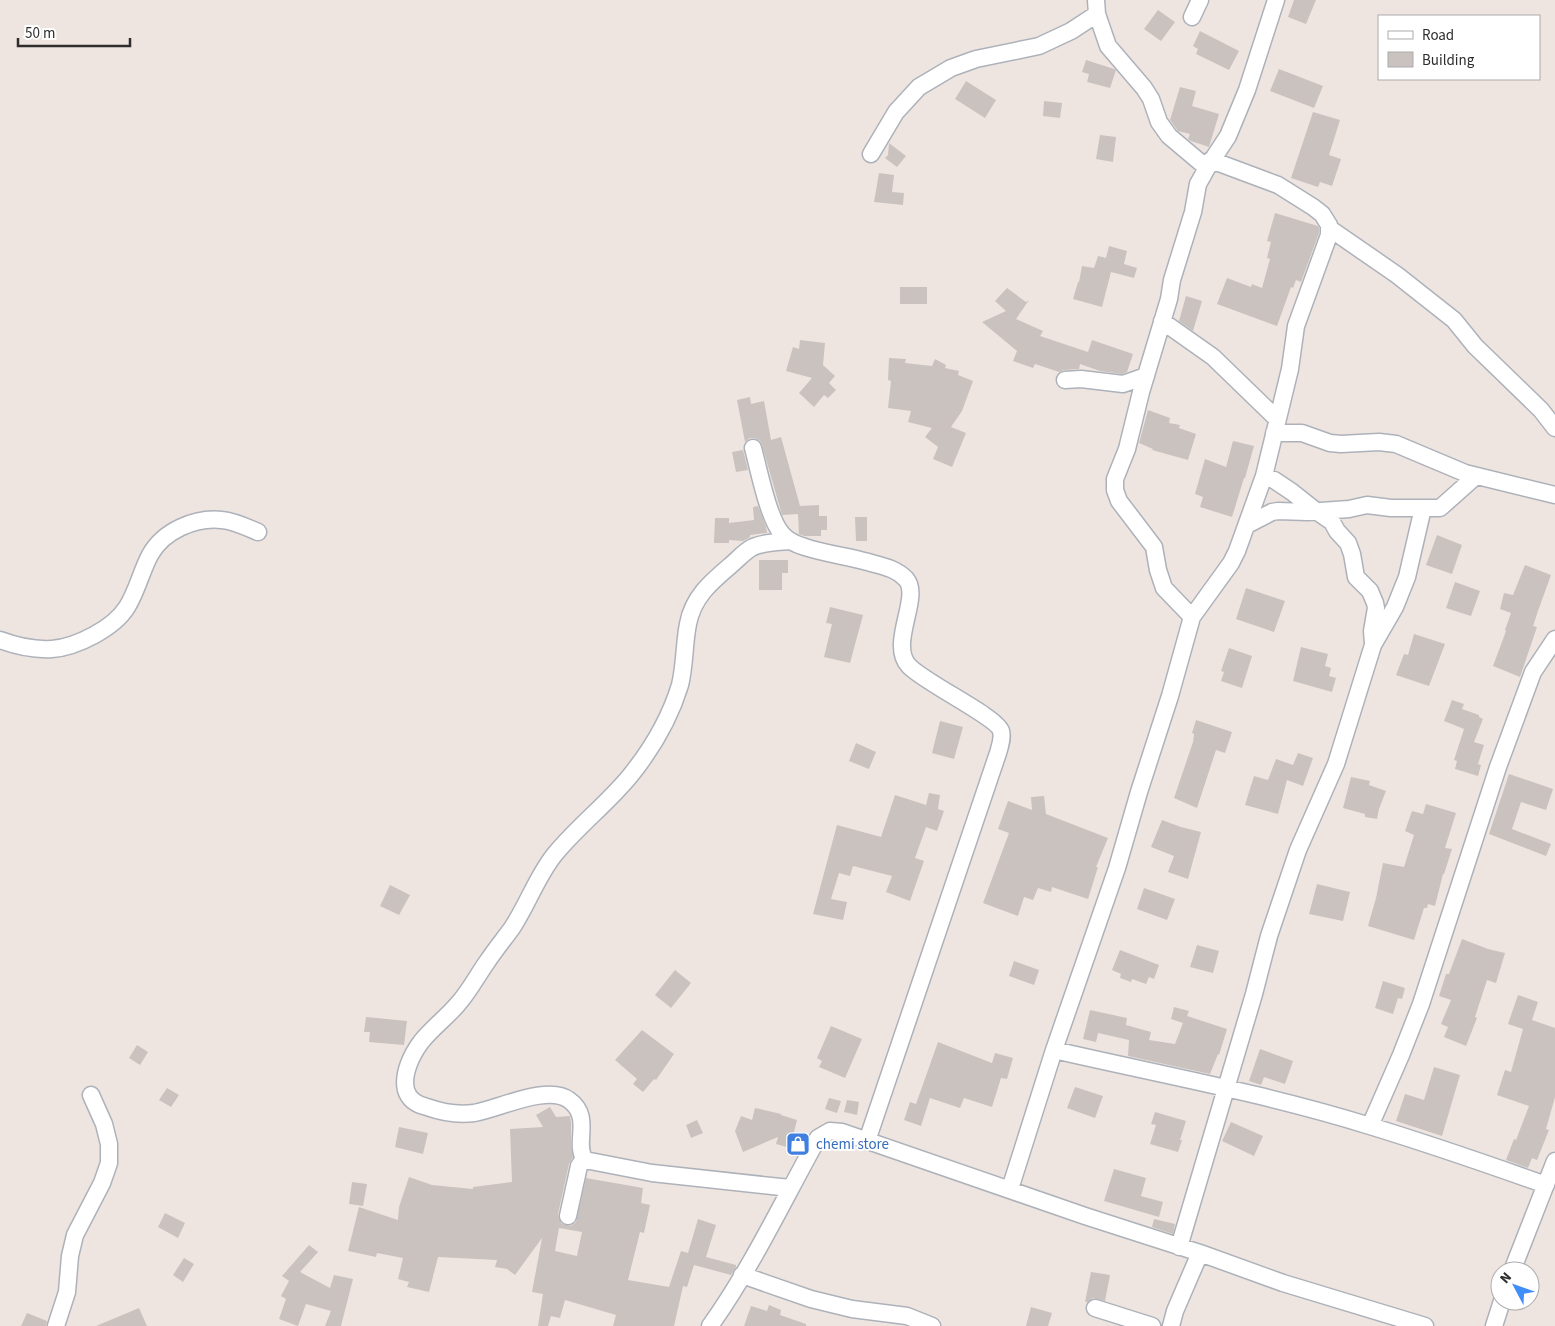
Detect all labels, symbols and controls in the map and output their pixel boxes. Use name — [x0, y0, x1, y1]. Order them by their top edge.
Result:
scale bar — [18, 15, 130, 47]
legend — [1378, 15, 1540, 80]
text: 50 m — [25, 23, 55, 44]
text: Road — [1422, 25, 1454, 46]
text: Building — [1422, 50, 1475, 71]
shop icon: chemi store — [785, 1131, 811, 1157]
place label: chemi store — [816, 1134, 889, 1155]
north arrow — [1490, 1261, 1540, 1311]
text: N — [1495, 1268, 1517, 1288]

